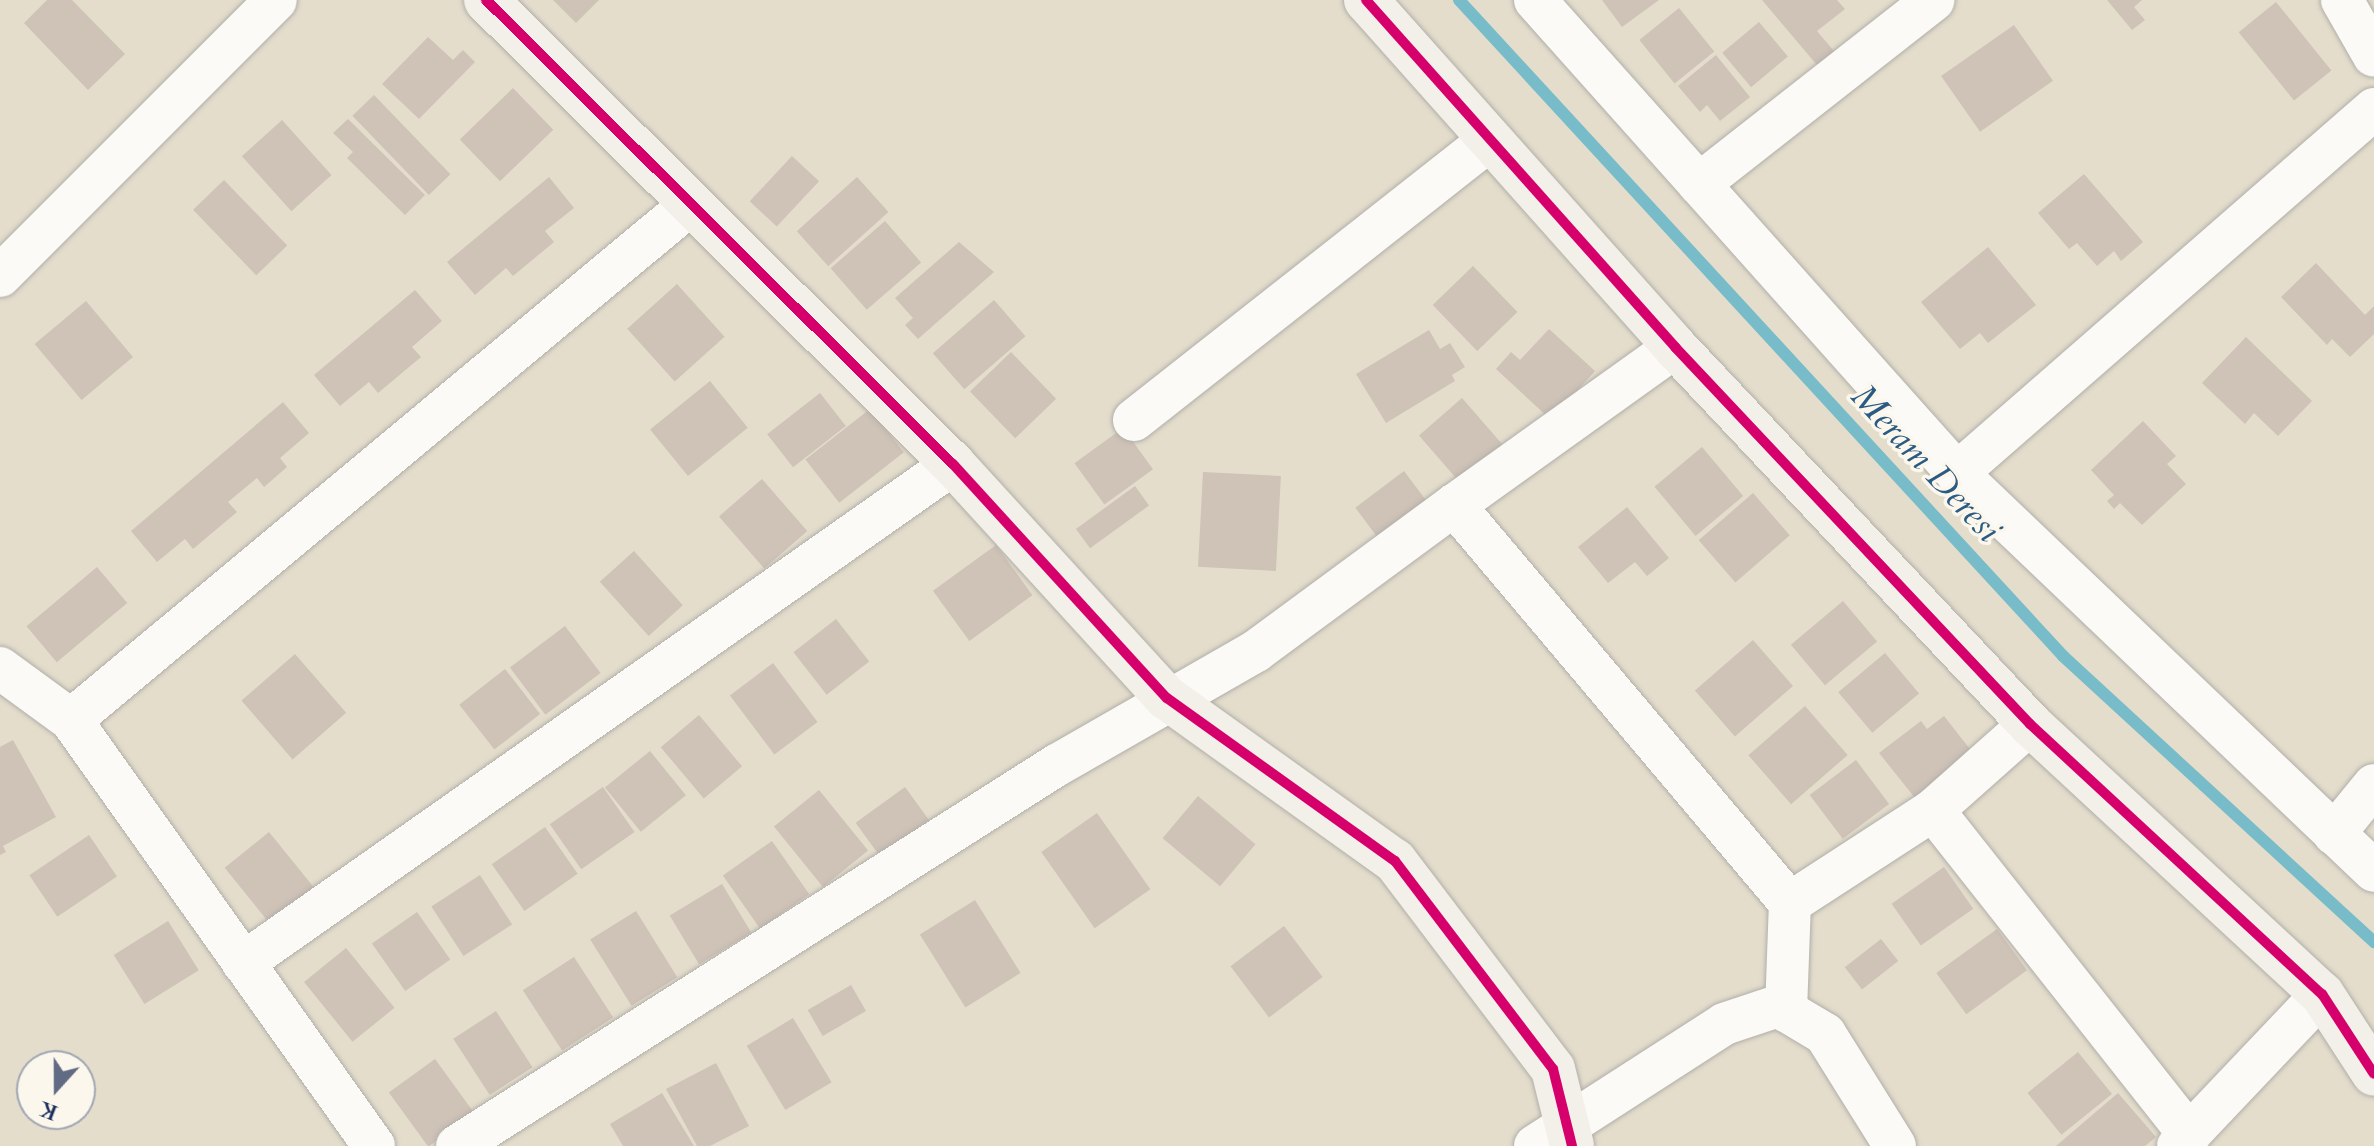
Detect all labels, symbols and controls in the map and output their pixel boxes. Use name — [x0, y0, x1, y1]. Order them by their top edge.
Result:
water label: Meram Deresi — [1842, 375, 2010, 551]
north arrow — [16, 1050, 96, 1130]
text: K — [34, 1093, 62, 1128]

